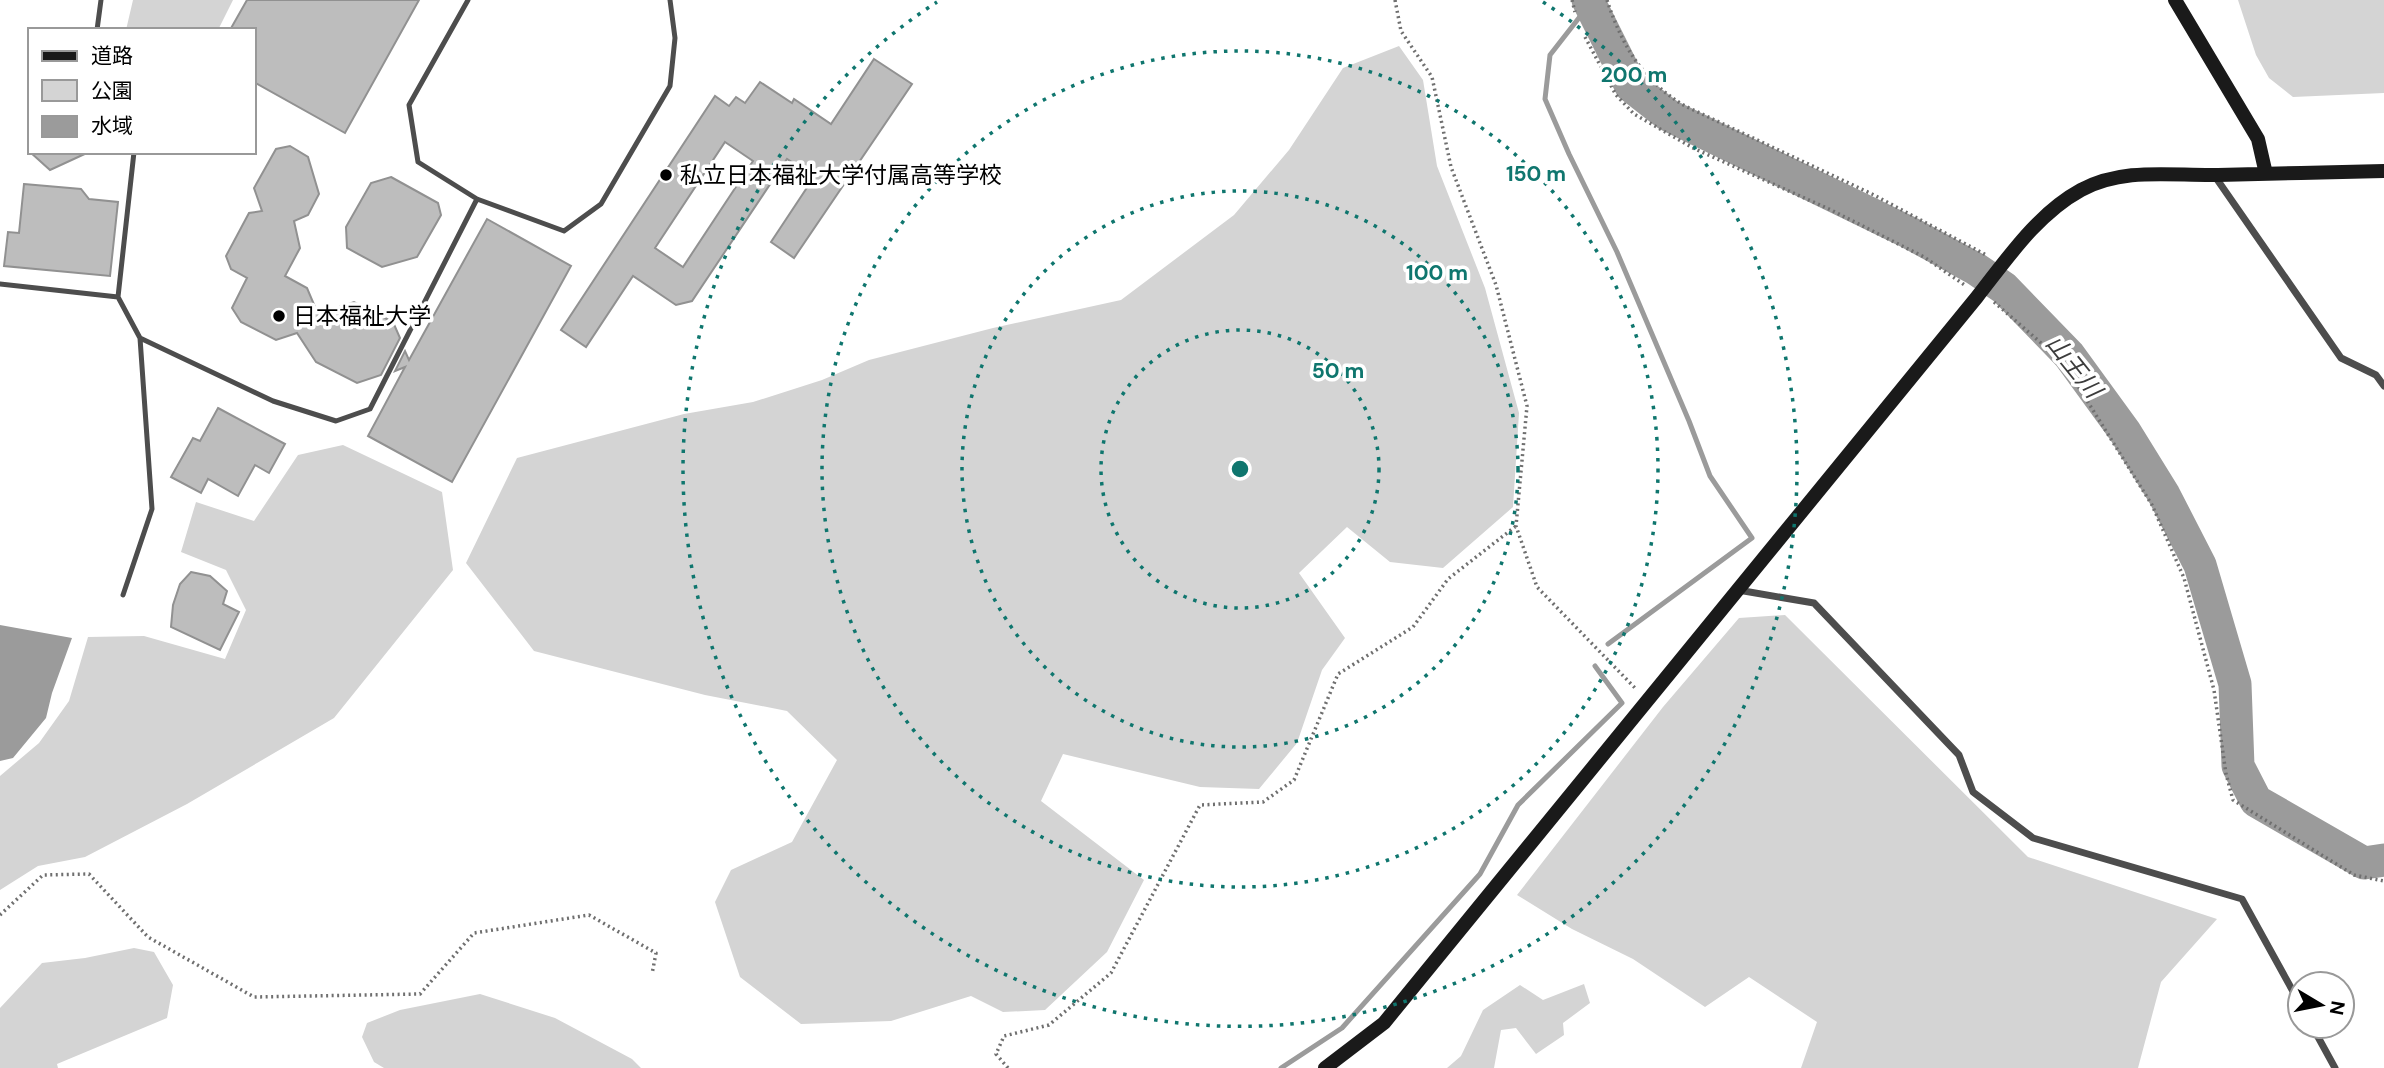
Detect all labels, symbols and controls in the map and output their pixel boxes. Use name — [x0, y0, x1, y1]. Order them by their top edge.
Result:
legend — [28, 28, 256, 154]
text: 道路 — [91, 42, 133, 70]
text: 200 m — [1601, 61, 1667, 89]
text: 公園 — [91, 77, 133, 105]
text: 水域 — [91, 112, 133, 140]
place label: 私立日本福祉大学付属高等学校 — [680, 160, 1002, 190]
text: 150 m — [1506, 160, 1566, 188]
marker: 私立日本福祉大学付属高等学校 — [658, 167, 674, 183]
text: 100 m — [1406, 259, 1468, 287]
place label: 日本福祉大学 — [293, 301, 431, 331]
marker: 日本福祉大学 — [271, 308, 287, 324]
water label: 山王川 — [2039, 328, 2111, 406]
text: 50 m — [1312, 357, 1364, 385]
centre of rings — [1228, 457, 1252, 481]
north arrow — [2286, 970, 2356, 1040]
text: N — [2324, 999, 2351, 1017]

